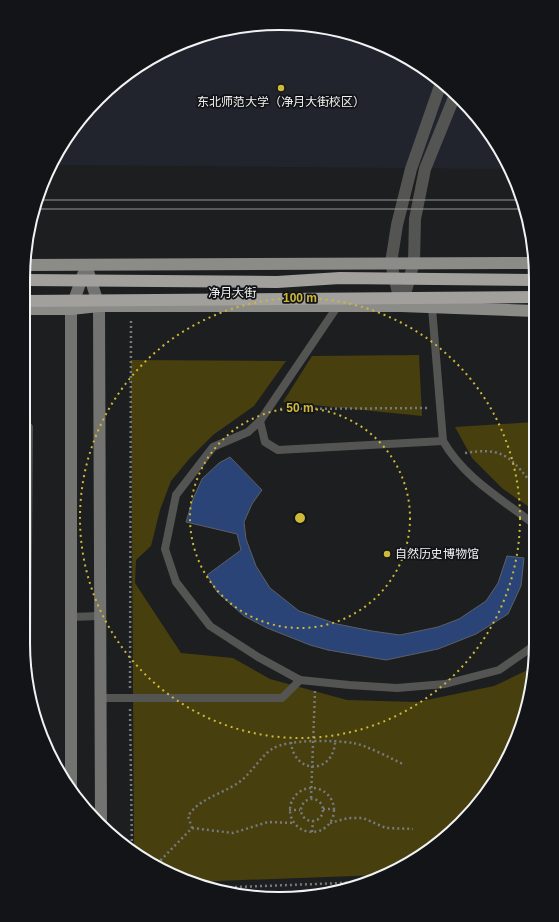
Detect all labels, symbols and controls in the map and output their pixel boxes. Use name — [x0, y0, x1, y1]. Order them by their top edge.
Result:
marker: 东北师范大学（净月大街校区） — [276, 83, 286, 93]
place label: 东北师范大学（净月大街校区） — [197, 95, 365, 109]
street label: 净月大街 — [208, 286, 256, 300]
text: 100 m — [283, 291, 317, 305]
text: 50 m — [286, 401, 314, 415]
centre of rings — [293, 511, 307, 525]
place label: 自然历史博物馆 — [395, 547, 479, 561]
marker: 自然历史博物馆 — [382, 549, 392, 559]

